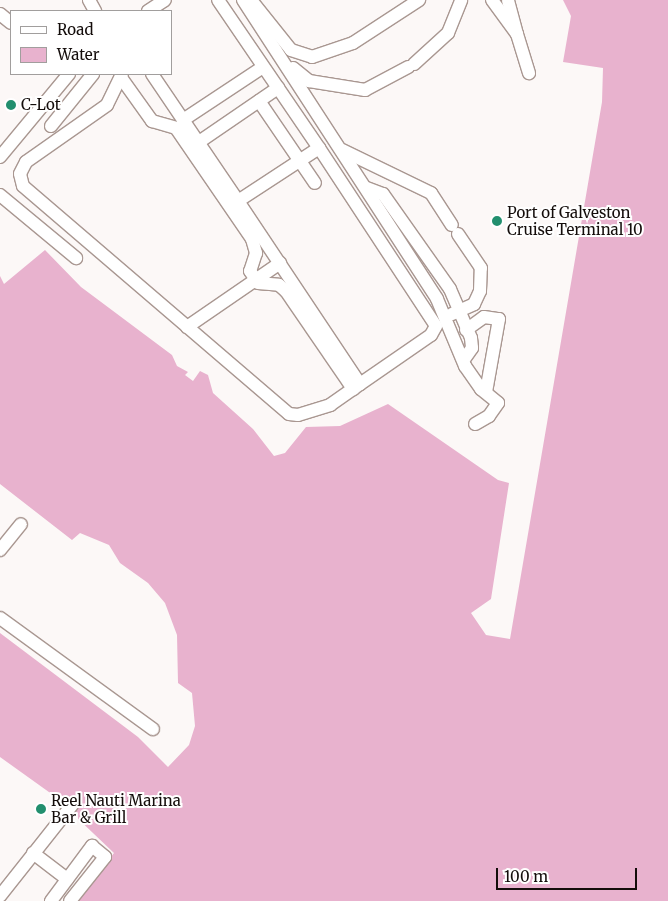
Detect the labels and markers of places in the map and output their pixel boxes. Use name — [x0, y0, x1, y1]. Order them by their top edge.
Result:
place label: C-Lot — [21, 96, 60, 114]
marker: C-Lot — [5, 99, 17, 111]
place label: Port of Galveston Cruise Terminal 10 — [507, 203, 643, 238]
marker: Port of Galveston Cruise Terminal 10 — [491, 215, 503, 227]
place label: Reel Nauti Marina Bar & Grill — [51, 791, 181, 826]
marker: Reel Nauti Marina Bar & Grill — [35, 803, 47, 815]

